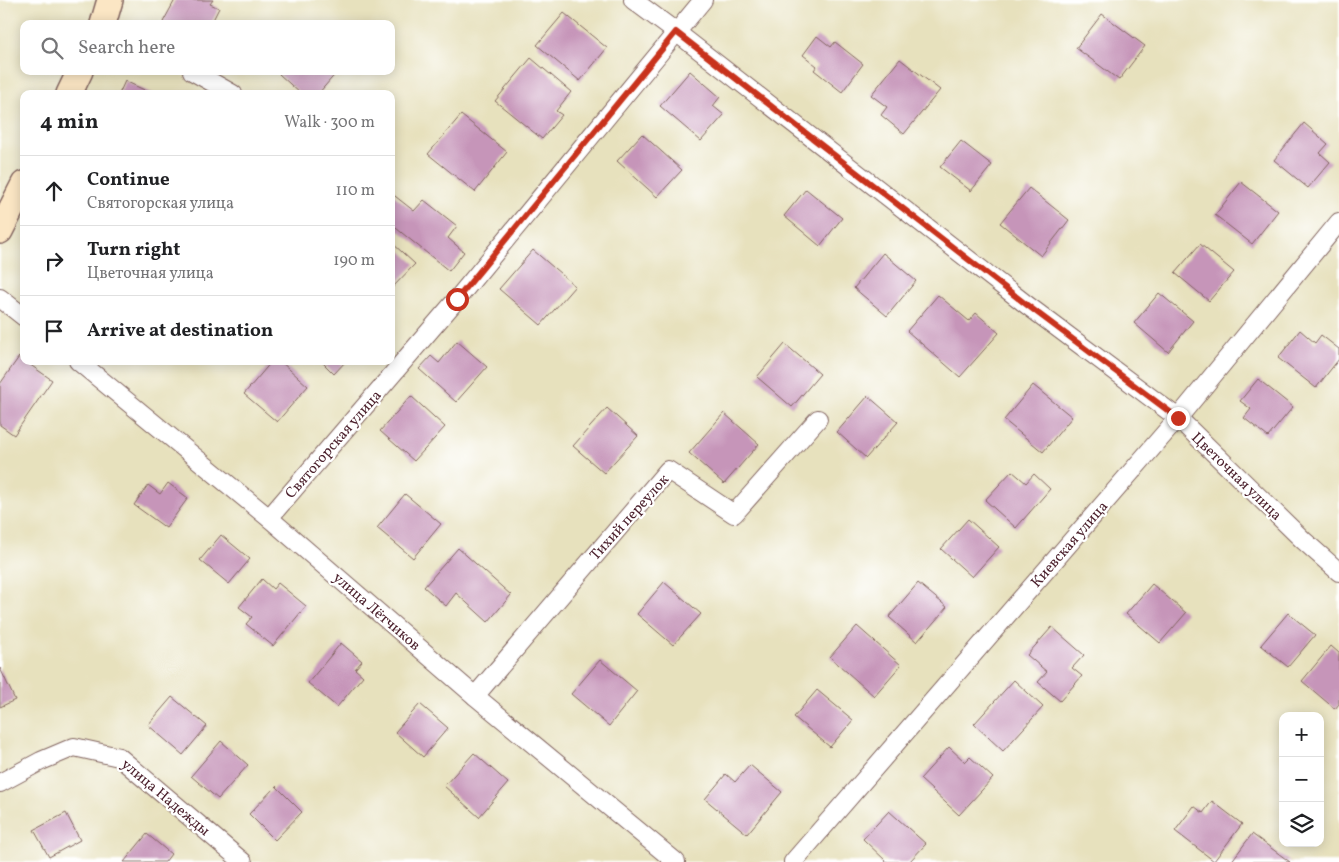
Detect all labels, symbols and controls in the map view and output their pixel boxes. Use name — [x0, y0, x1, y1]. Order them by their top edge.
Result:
search box — [20, 20, 395, 75]
icon: search — [38, 34, 66, 62]
text: Search here — [78, 35, 175, 61]
text: 4 min — [40, 108, 99, 137]
text: Walk · 300 m — [284, 112, 375, 134]
text: Continue — [87, 167, 170, 193]
icon: ahead — [40, 177, 68, 205]
text: 110 m — [336, 180, 375, 202]
text: Святогорская улица — [87, 193, 234, 215]
text: Turn right — [87, 237, 180, 263]
icon: right — [40, 247, 68, 275]
text: 190 m — [333, 250, 375, 272]
text: Цветочная улица — [87, 263, 214, 285]
route start — [446, 288, 469, 311]
icon: arrive — [40, 317, 68, 345]
text: Arrive at destination — [87, 318, 273, 344]
street label: Святогорская улица — [281, 386, 387, 504]
route end — [1167, 407, 1190, 430]
street label: Цветочная улица — [1186, 428, 1286, 526]
street label: Тихий переулок — [586, 470, 675, 566]
street label: Киевская улица — [1027, 497, 1114, 593]
street label: улица Лётчиков — [328, 568, 424, 656]
map controls — [1279, 712, 1324, 847]
button: + — [1279, 712, 1324, 757]
street label: улица Надежды — [116, 755, 214, 842]
button: − — [1279, 757, 1324, 802]
button: layers — [1279, 802, 1324, 847]

